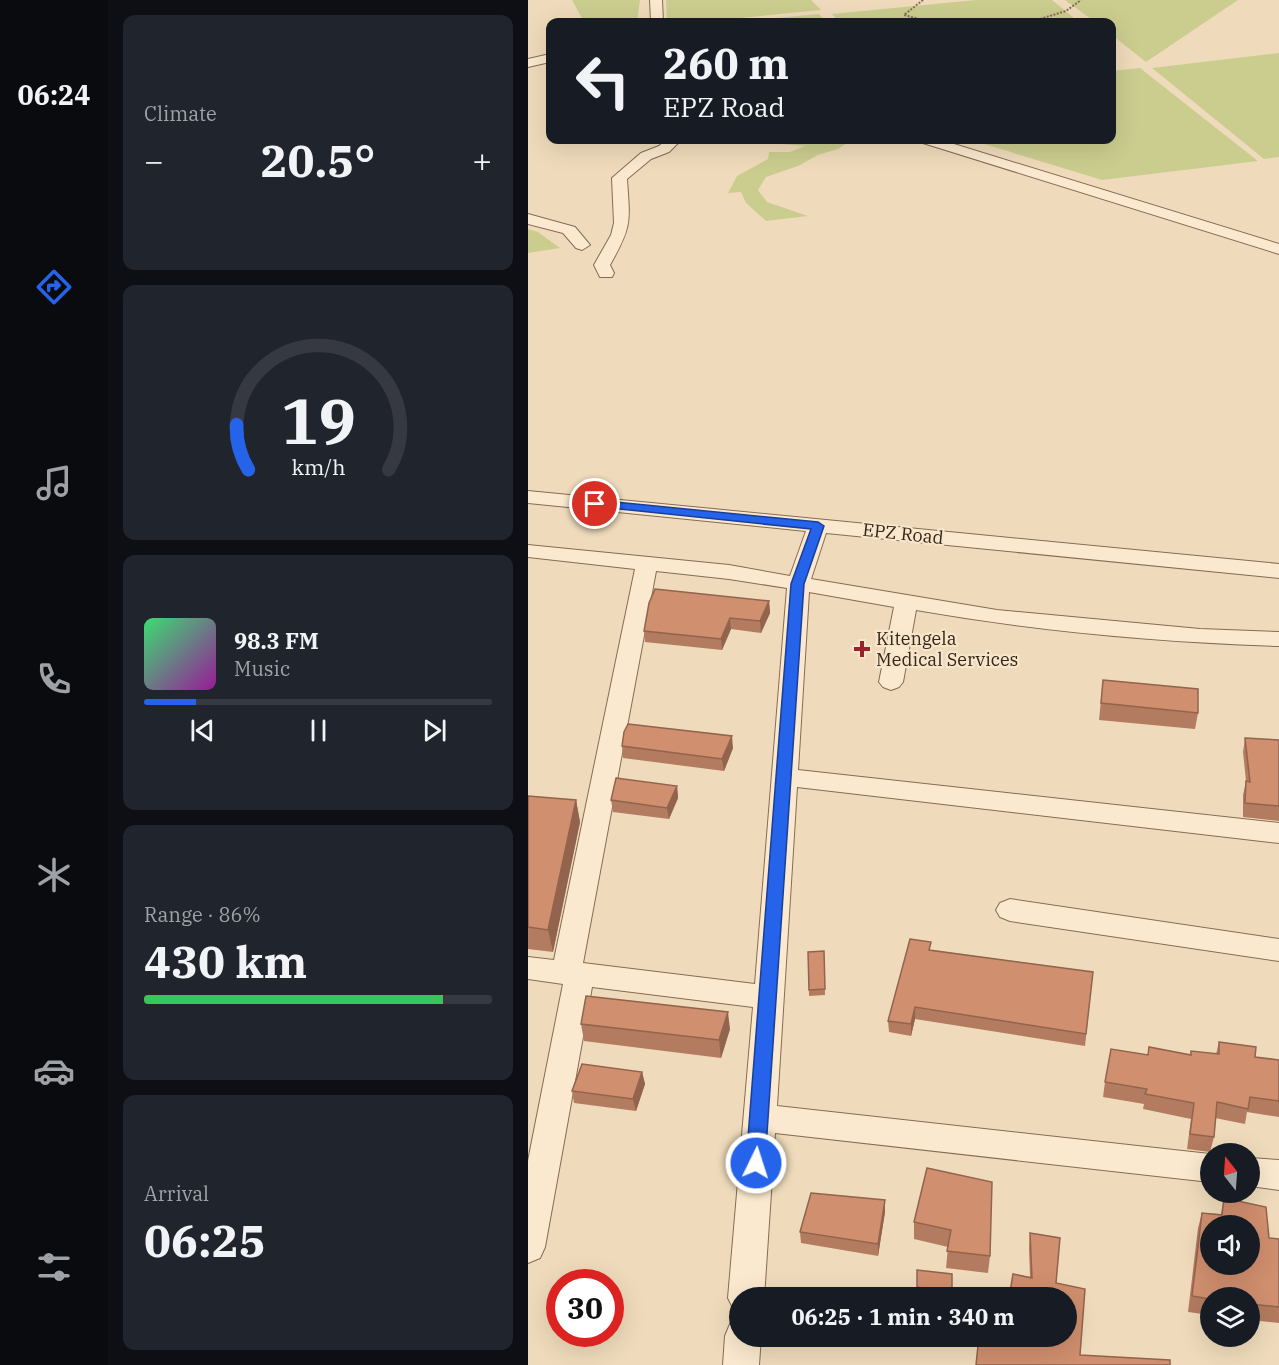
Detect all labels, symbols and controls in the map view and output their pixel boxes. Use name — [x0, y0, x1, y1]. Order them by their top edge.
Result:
text: 260 m — [663, 36, 789, 91]
icon: left — [564, 42, 642, 120]
text: 06:24 — [18, 77, 90, 112]
text: EPZ Road — [663, 89, 785, 124]
text: Climate — [144, 100, 217, 127]
text: 20.5° — [261, 131, 375, 189]
text: − — [144, 139, 164, 182]
text: + — [472, 139, 492, 182]
icon: directions — [33, 266, 75, 308]
text: 19 — [281, 380, 355, 461]
text: km/h — [291, 453, 345, 481]
icon: music — [33, 462, 75, 504]
pin — [569, 478, 620, 529]
icon: arrive — [578, 487, 611, 520]
street label: EPZ Road — [861, 518, 945, 549]
text: 98.3 FM — [234, 626, 319, 655]
place label: Kitengela Medical Services — [876, 627, 1018, 671]
marker: Kitengela Medical Services — [853, 640, 871, 658]
text: Music — [234, 655, 290, 682]
icon: phone — [33, 658, 75, 700]
icon: previous — [186, 714, 219, 747]
icon: pause — [302, 714, 335, 747]
icon: next — [418, 714, 451, 747]
icon: climate — [33, 854, 75, 896]
text: Range · 86% — [144, 901, 261, 928]
text: 430 km — [144, 932, 307, 990]
icon: car — [33, 1050, 75, 1092]
position arrow — [724, 1131, 788, 1195]
north arrow — [1200, 1143, 1260, 1203]
map controls — [1200, 1143, 1260, 1347]
text: Arrival — [144, 1180, 209, 1207]
text: 06:25 — [144, 1211, 266, 1269]
button: sound — [1200, 1215, 1260, 1275]
icon: filters — [33, 1246, 75, 1288]
speed limit sign: 30 — [546, 1269, 624, 1347]
button: layers — [1200, 1287, 1260, 1347]
text: 06:25 · 1 min · 340 m — [791, 1302, 1015, 1331]

